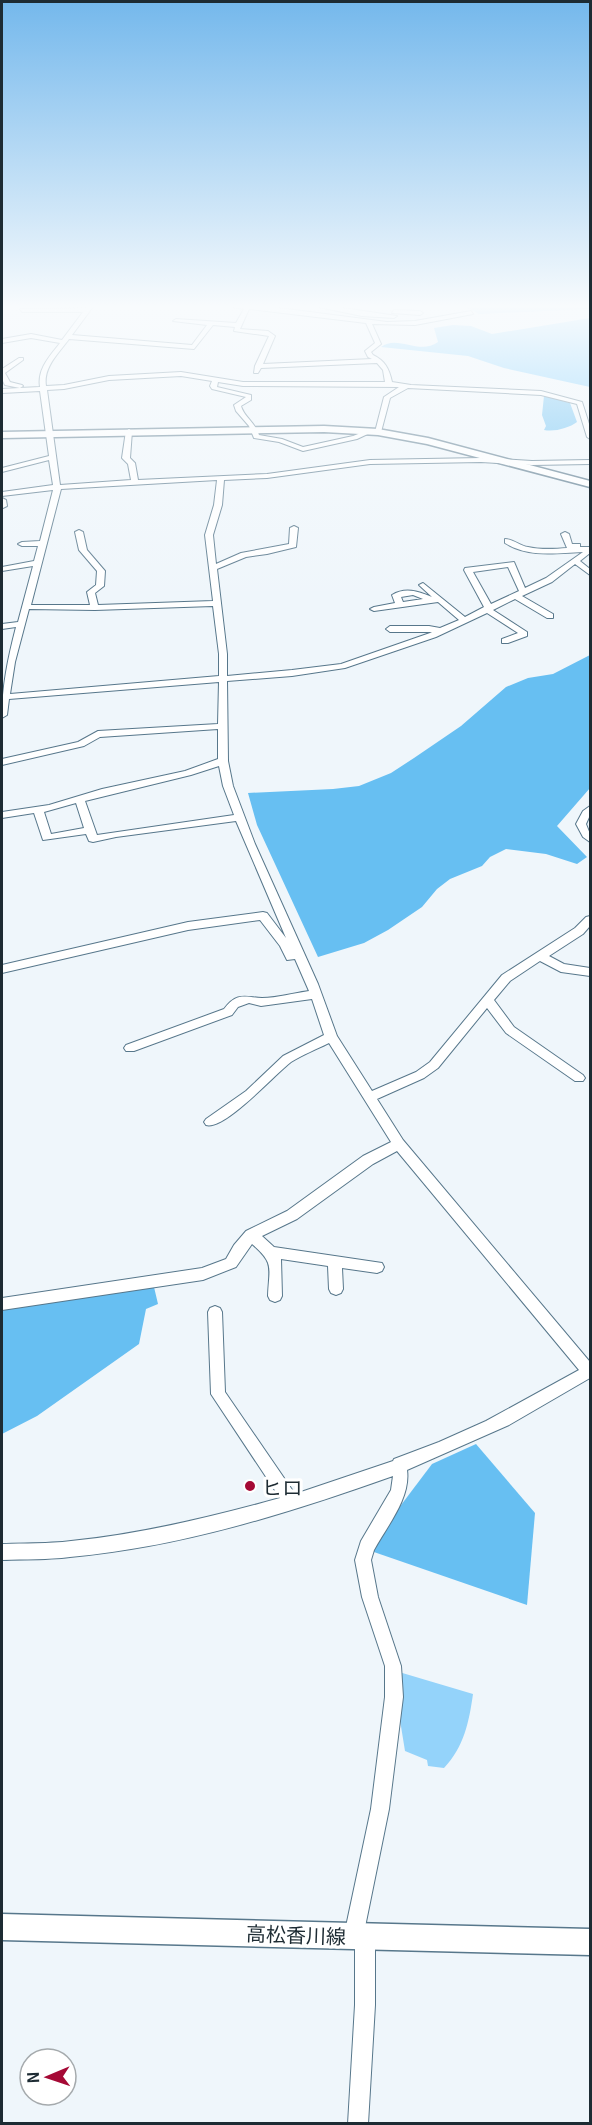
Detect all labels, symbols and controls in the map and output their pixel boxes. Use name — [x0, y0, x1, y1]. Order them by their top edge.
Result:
place label: ヒロ — [262, 1472, 302, 1501]
marker: ヒロ — [243, 1479, 257, 1493]
street label: 高松香川線 — [246, 1918, 346, 1950]
north arrow — [18, 2047, 78, 2107]
text: N — [20, 2071, 44, 2084]

